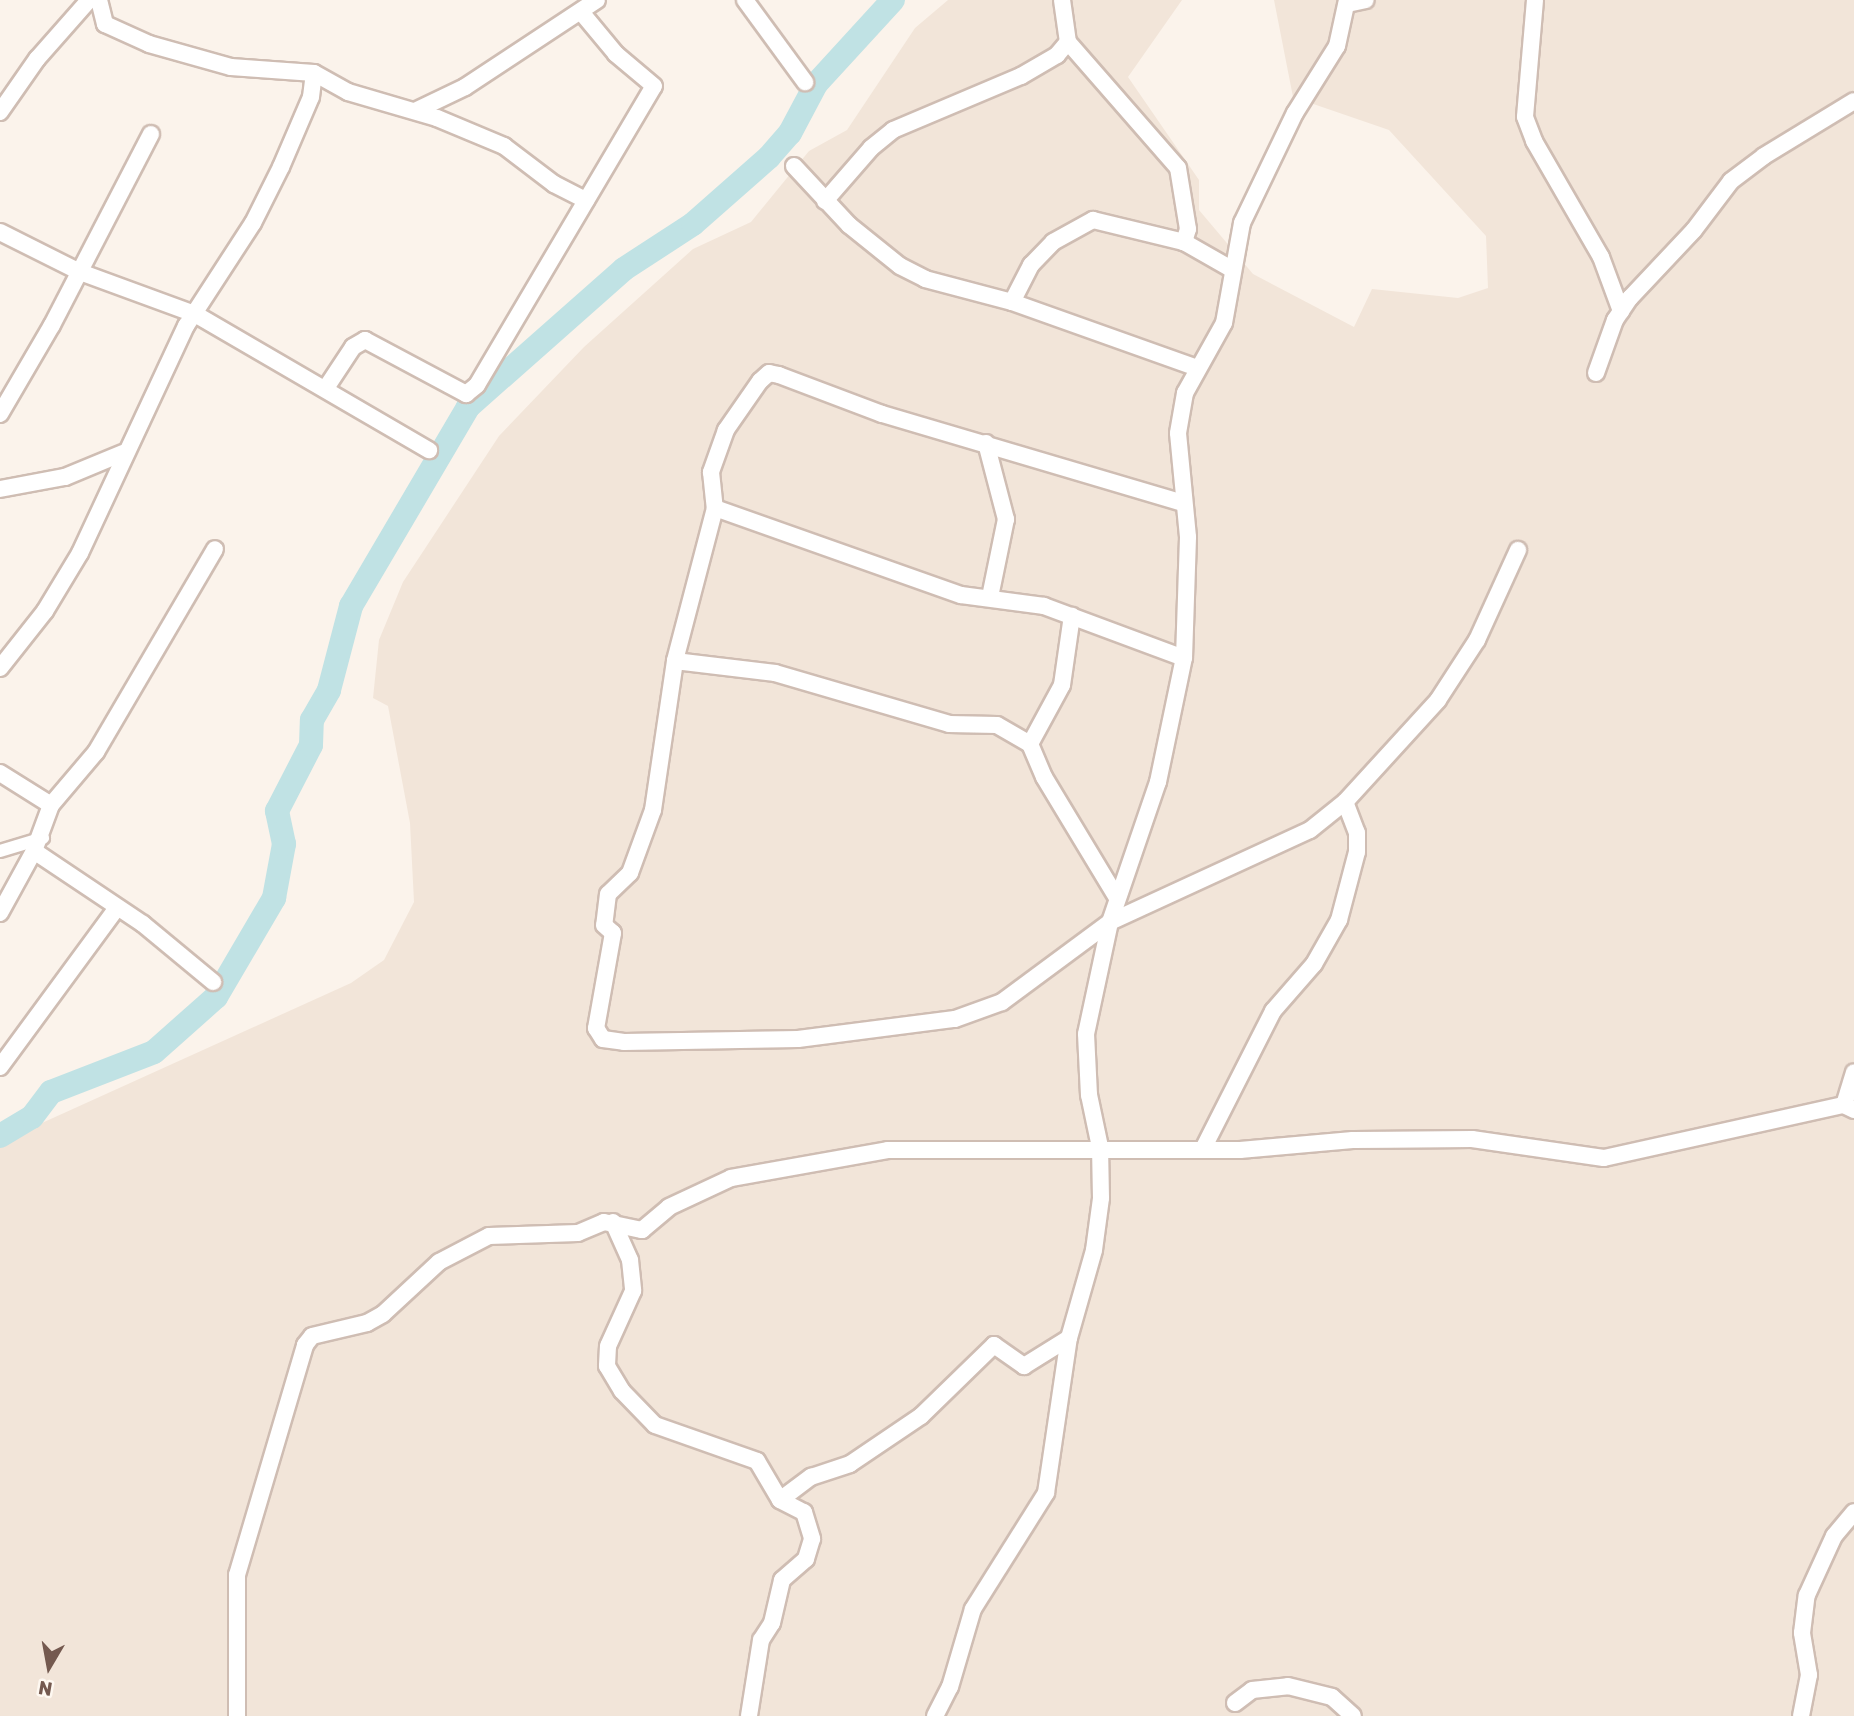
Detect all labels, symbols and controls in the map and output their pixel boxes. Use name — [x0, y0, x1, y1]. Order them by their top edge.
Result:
north arrow — [14, 1632, 84, 1702]
text: N — [37, 1676, 54, 1701]

